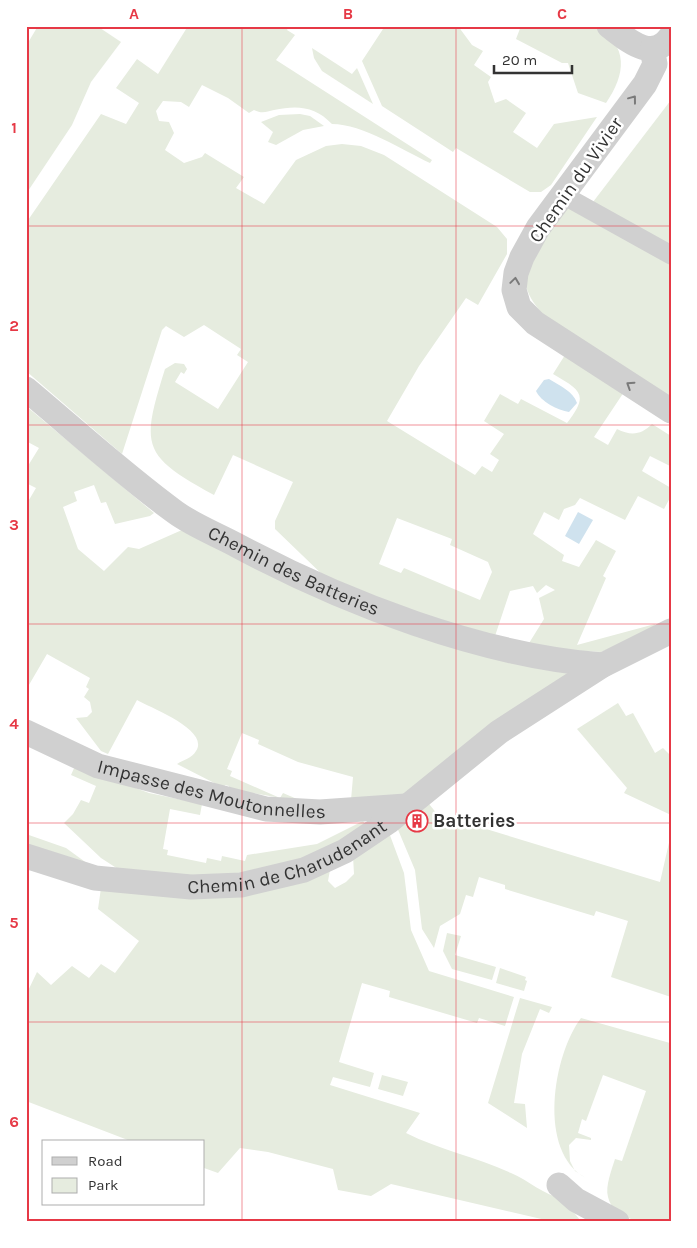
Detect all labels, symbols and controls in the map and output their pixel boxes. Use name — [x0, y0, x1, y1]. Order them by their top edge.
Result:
text: A — [129, 4, 139, 23]
text: B — [343, 4, 353, 23]
text: C — [557, 4, 567, 23]
scale bar — [494, 42, 572, 74]
text: 20 m — [502, 51, 537, 69]
one-way arrow — [628, 96, 636, 105]
street label: Chemin du Vivier — [525, 113, 627, 247]
text: 1 — [11, 118, 17, 137]
one-way arrow — [509, 277, 520, 285]
text: 2 — [9, 316, 19, 335]
one-way arrow — [626, 382, 635, 391]
text: 3 — [9, 515, 19, 534]
street label: Chemin des Batteries — [204, 522, 382, 620]
text: 4 — [9, 714, 19, 733]
street label: Impasse des Moutonnelles — [95, 755, 326, 823]
building icon: Batteries — [405, 809, 429, 833]
place label: Batteries — [433, 810, 515, 832]
street label: Chemin de Charudenant — [187, 815, 391, 898]
text: 5 — [9, 913, 19, 932]
text: 6 — [9, 1112, 19, 1131]
legend — [42, 1140, 205, 1206]
text: Road — [88, 1152, 123, 1170]
text: Park — [88, 1176, 118, 1194]

